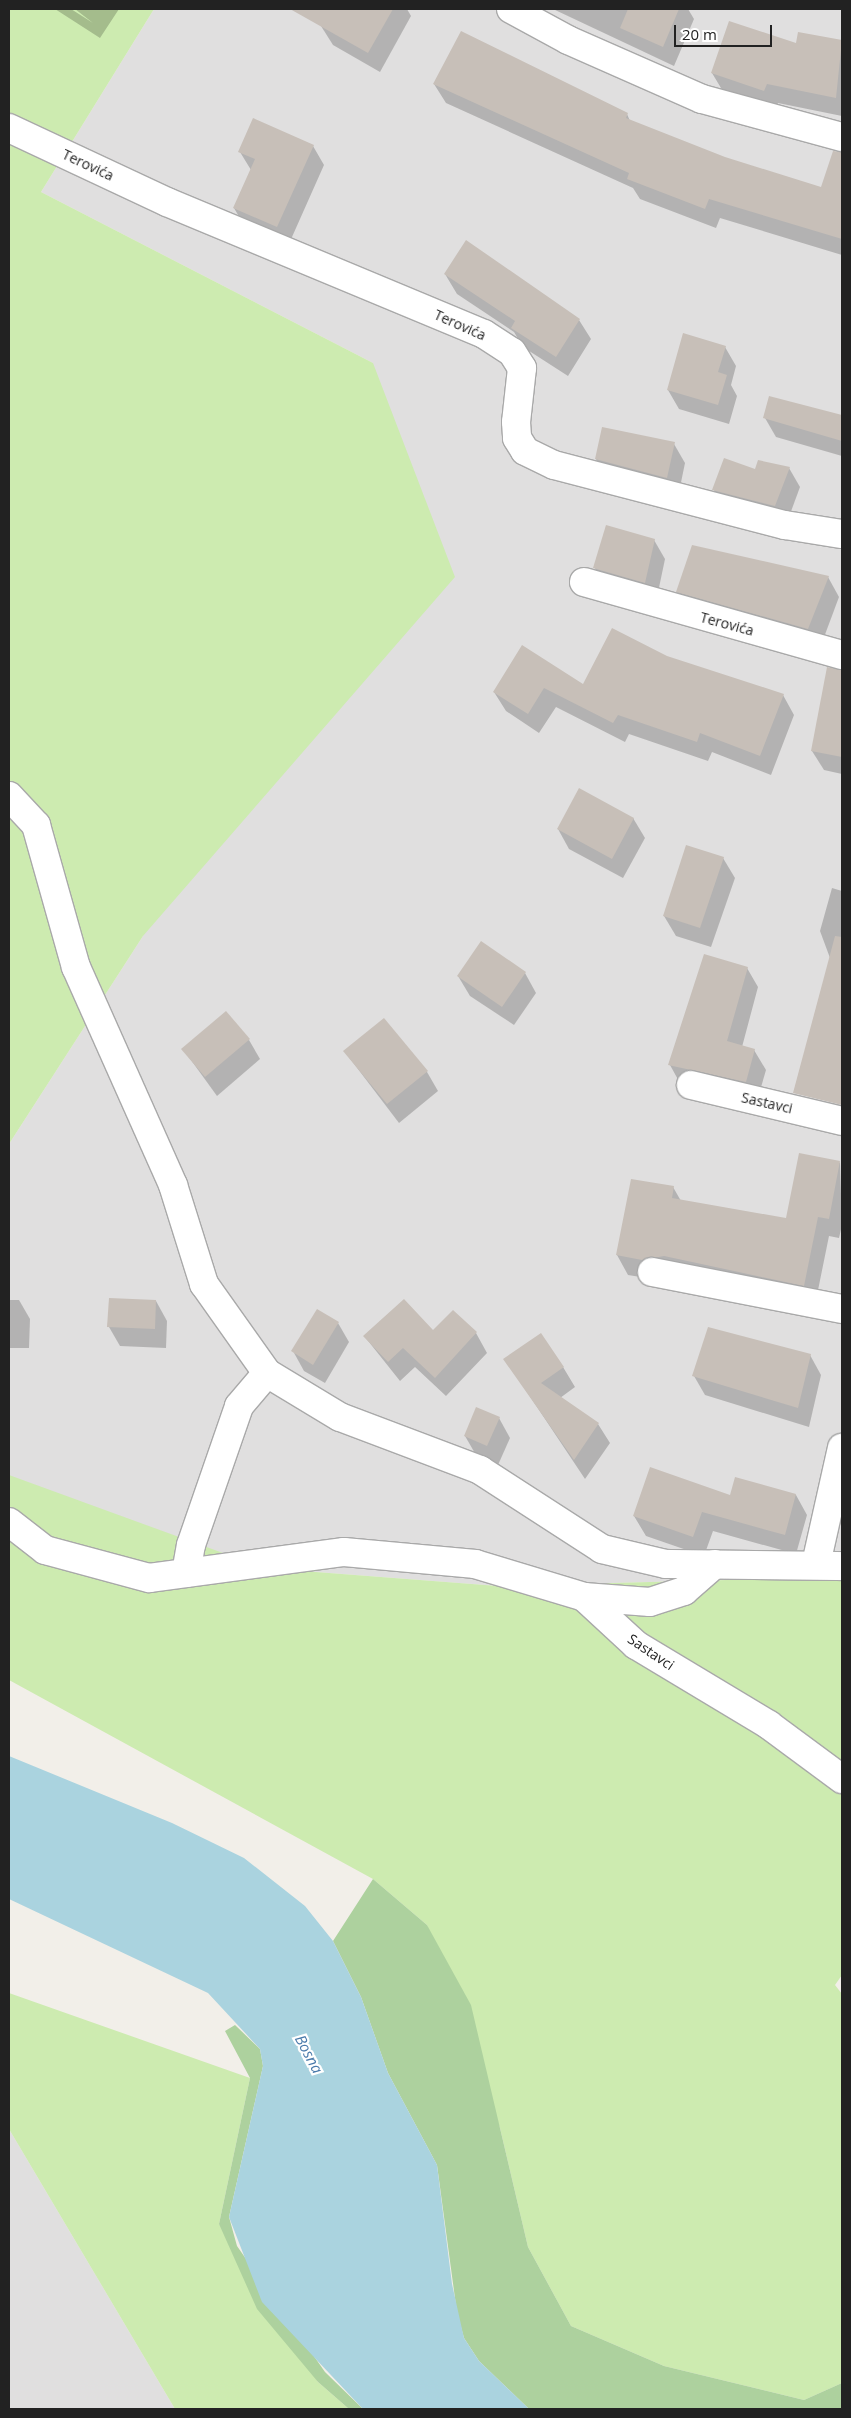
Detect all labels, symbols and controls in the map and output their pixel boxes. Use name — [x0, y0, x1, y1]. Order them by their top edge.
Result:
scale bar — [676, 15, 774, 47]
text: 20 m — [682, 24, 717, 44]
street label: Terovića — [60, 146, 116, 184]
street label: Terovića — [432, 306, 488, 344]
street label: Terovića — [698, 609, 756, 639]
street label: Sastavci — [740, 1089, 794, 1117]
street label: Sastavci — [625, 1630, 677, 1674]
water label: Bosna — [291, 2032, 327, 2076]

